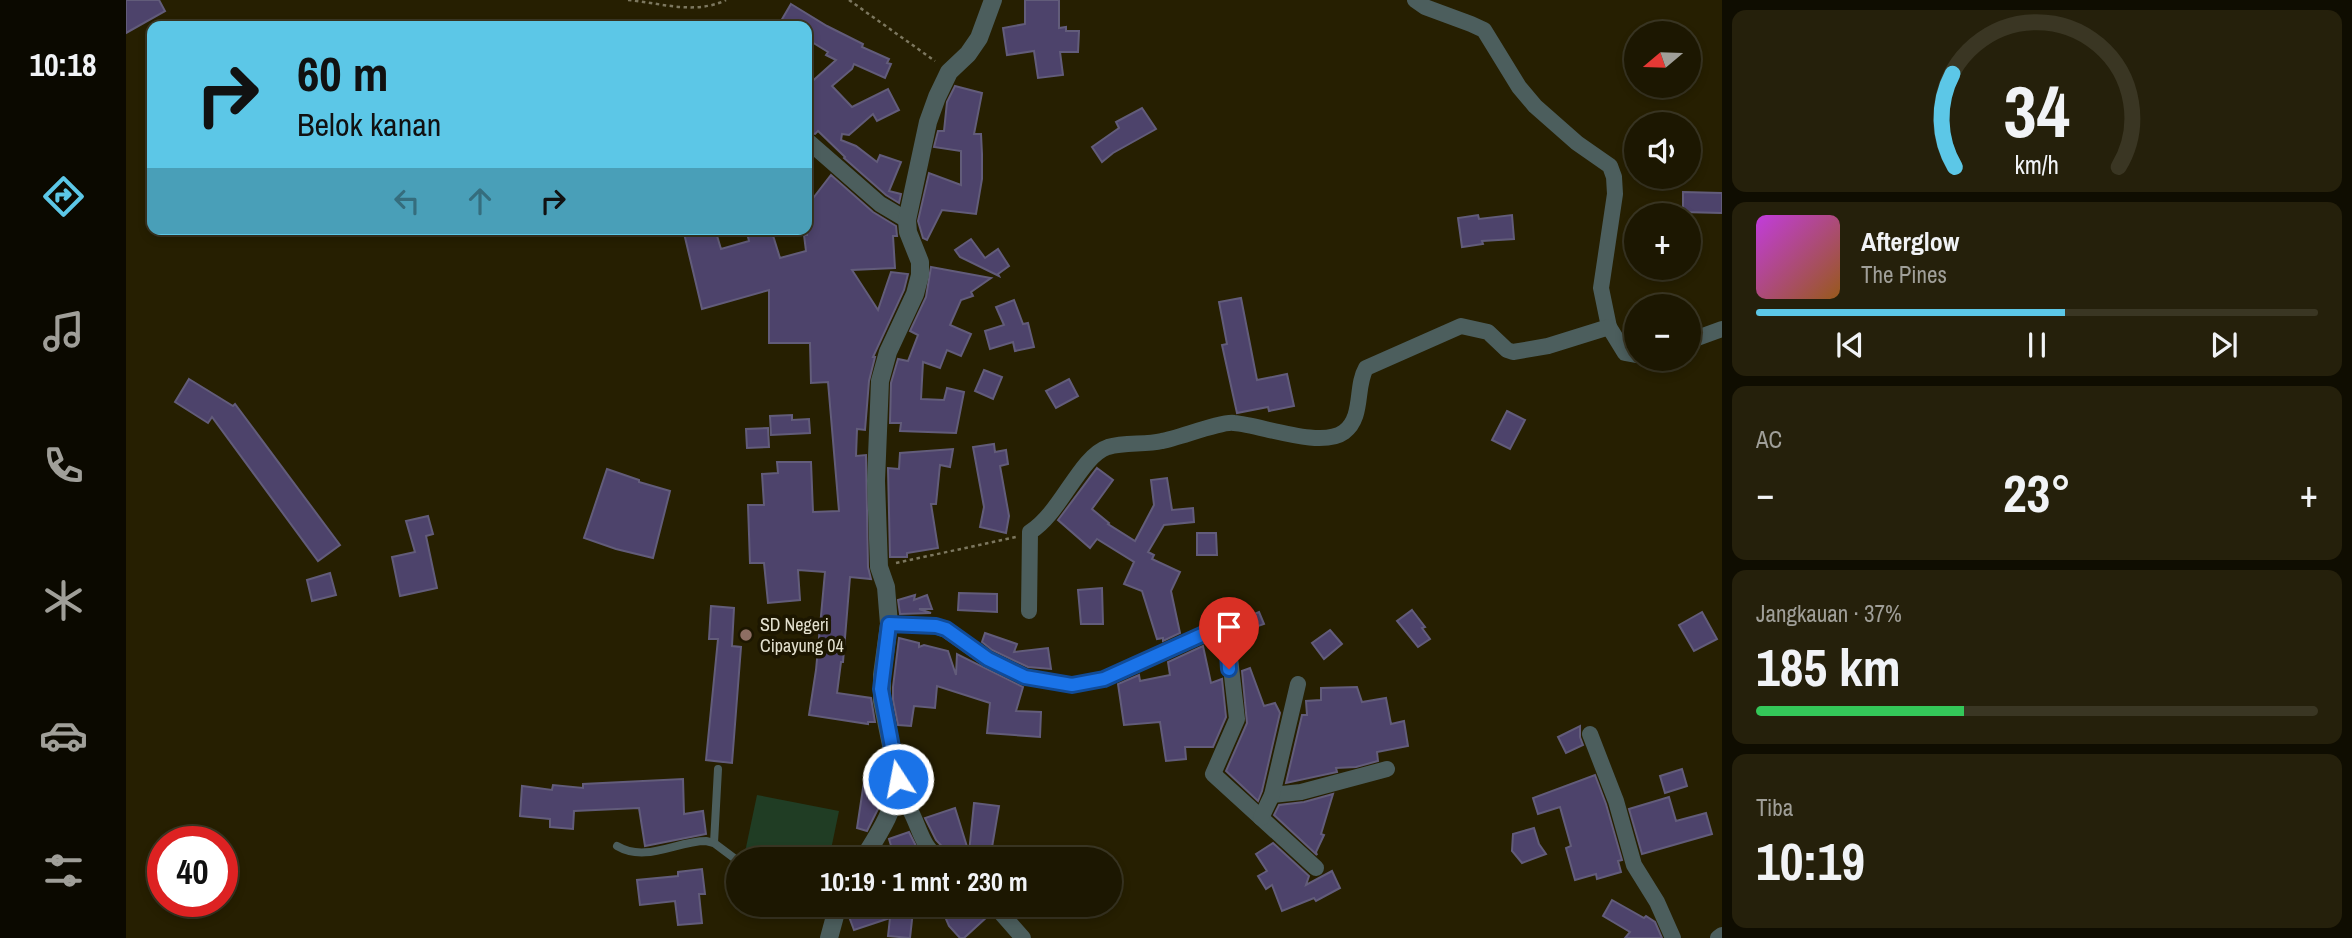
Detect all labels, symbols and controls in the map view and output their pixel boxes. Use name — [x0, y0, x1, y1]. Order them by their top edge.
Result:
north arrow — [1624, 21, 1701, 98]
map controls — [1624, 21, 1701, 371]
text: 60 m — [297, 40, 389, 106]
text: 10:18 — [29, 43, 97, 86]
icon: right — [182, 49, 273, 140]
text: 34 — [2004, 62, 2070, 160]
text: Belok kanan — [297, 103, 441, 146]
button: sound — [1624, 112, 1701, 189]
text: km/h — [2015, 148, 2059, 182]
icon: directions — [39, 172, 88, 221]
icon: left — [388, 182, 426, 220]
icon: ahead — [461, 182, 499, 220]
icon: right — [534, 182, 572, 220]
button: + — [1624, 203, 1701, 280]
text: Afterglow — [1861, 224, 1959, 259]
text: The Pines — [1861, 259, 1947, 290]
button: − — [1624, 294, 1701, 371]
icon: music — [39, 307, 88, 356]
icon: previous — [1831, 326, 1869, 364]
icon: pause — [2018, 326, 2056, 364]
icon: next — [2205, 326, 2243, 364]
text: AC — [1756, 424, 1782, 455]
icon: phone — [39, 441, 88, 490]
text: 23° — [2003, 458, 2071, 528]
text: − — [1756, 468, 1774, 519]
text: + — [2300, 468, 2318, 519]
icon: climate — [39, 576, 88, 625]
pin — [1199, 597, 1259, 669]
text: Jangkauan · 37% — [1756, 598, 1902, 629]
icon: arrive — [1210, 608, 1248, 646]
place label: SD Negeri Cipayung 04 — [760, 612, 844, 658]
marker: SD Negeri Cipayung 04 — [738, 627, 754, 643]
text: 185 km — [1756, 632, 1901, 702]
icon: car — [39, 711, 88, 760]
position arrow — [861, 742, 935, 816]
text: Tiba — [1756, 792, 1793, 823]
speed limit sign: 40 — [147, 826, 238, 917]
text: 10:19 — [1756, 826, 1865, 896]
icon: filters — [39, 846, 88, 895]
text: 10:19 · 1 mnt · 230 m — [820, 864, 1028, 899]

